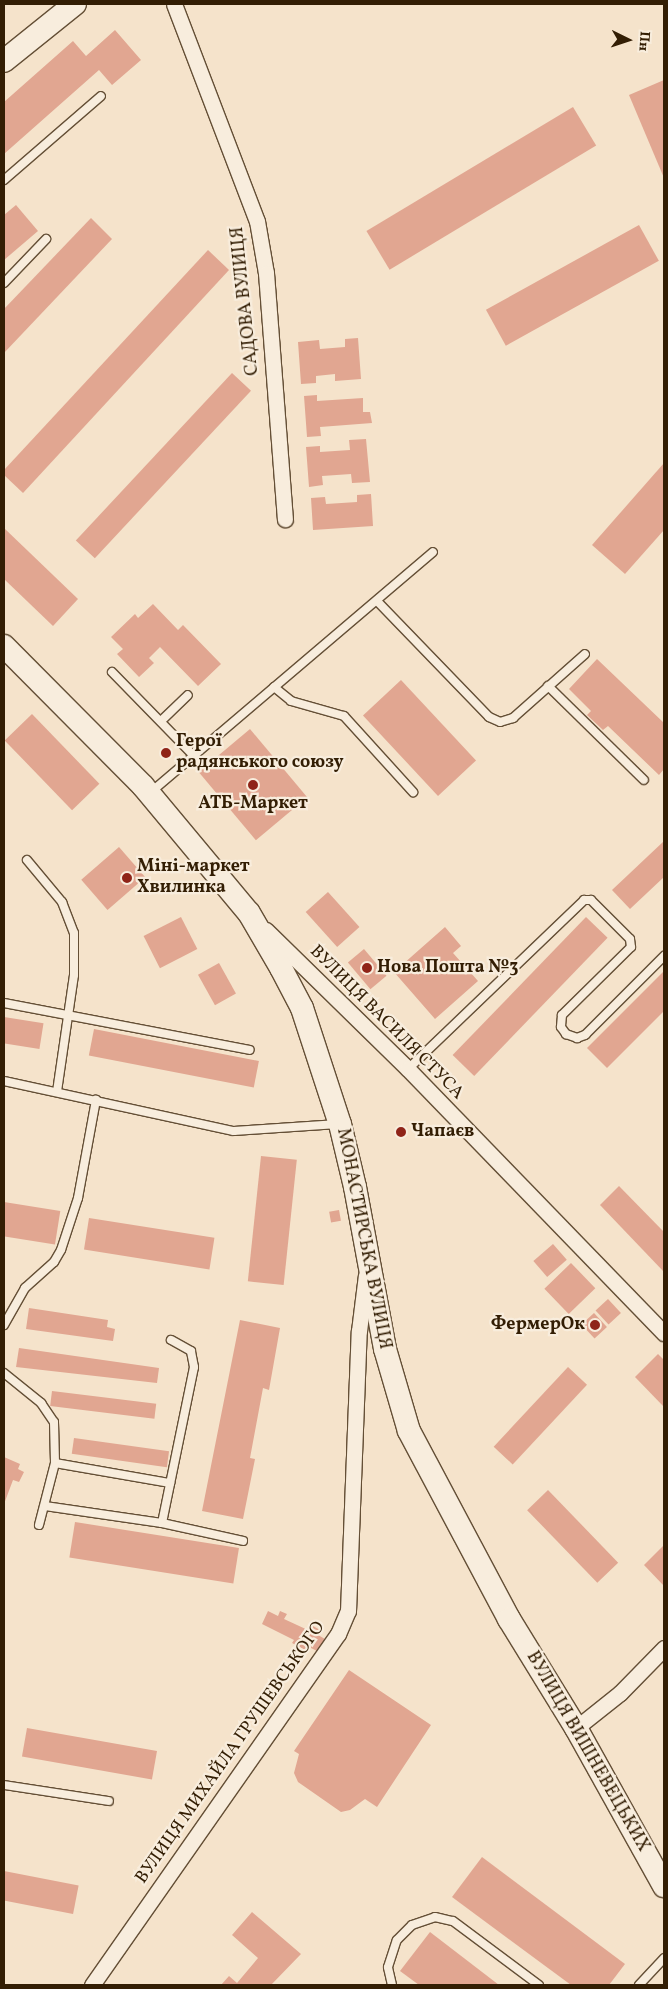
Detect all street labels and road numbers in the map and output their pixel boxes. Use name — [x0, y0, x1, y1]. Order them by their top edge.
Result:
street label: САДОВА ВУЛИЦЯ — [227, 225, 265, 377]
street label: ВУЛИЦЯ ВАСИЛЯ СТУСА — [304, 941, 468, 1105]
street label: МОНАСТИРСЬКА ВУЛИЦЯ — [331, 1127, 395, 1351]
street label: ВУЛИЦЯ МИХАЙЛА ГРУШЕВСЬКОГО — [132, 1618, 330, 1888]
street label: ВУЛИЦЯ ВИШНЕВЕЦЬКИХ — [521, 1648, 653, 1856]

